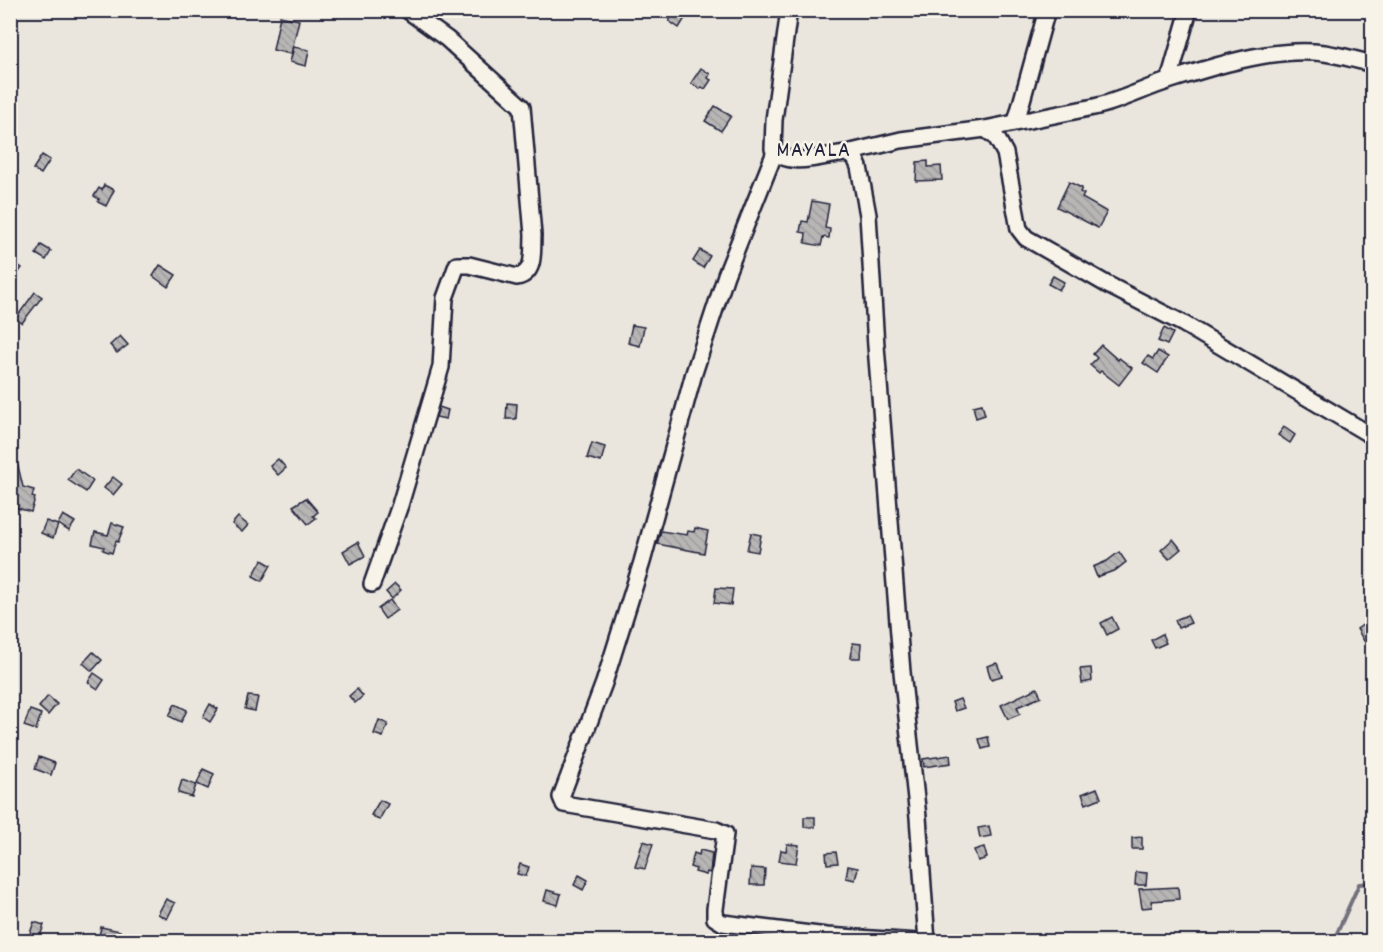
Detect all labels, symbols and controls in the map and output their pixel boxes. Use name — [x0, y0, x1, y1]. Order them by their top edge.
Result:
district label: MAYALA — [777, 136, 851, 167]

